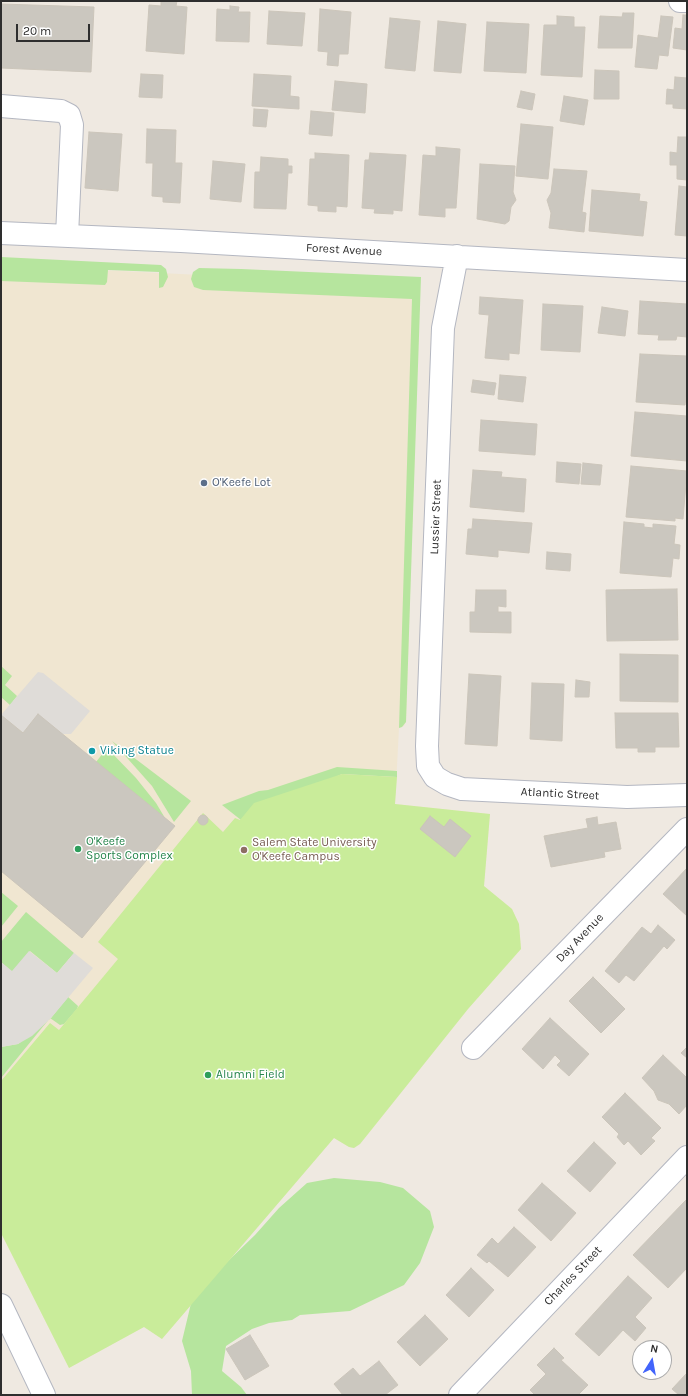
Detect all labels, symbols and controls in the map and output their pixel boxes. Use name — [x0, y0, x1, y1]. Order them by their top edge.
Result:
scale bar — [18, 16, 92, 42]
text: 20 m — [23, 24, 51, 38]
street label: Forest Avenue — [306, 241, 382, 259]
place label: O'Keefe Lot — [212, 476, 271, 490]
marker: O'Keefe Lot — [199, 478, 209, 488]
street label: Lussier Street — [427, 479, 445, 555]
place label: Viking Statue — [100, 744, 174, 758]
marker: Viking Statue — [87, 746, 97, 756]
street label: Atlantic Street — [520, 785, 600, 803]
place label: O'Keefe Sports Complex — [86, 835, 173, 863]
place label: Salem State University O'Keefe Campus — [252, 836, 377, 864]
marker: O'Keefe Sports Complex — [73, 844, 83, 854]
marker: Salem State University O'Keefe Campus — [239, 845, 249, 855]
street label: Day Avenue — [553, 911, 607, 965]
place label: Alumni Field — [216, 1068, 285, 1082]
marker: Alumni Field — [203, 1070, 213, 1080]
street label: Charles Street — [541, 1243, 605, 1309]
north arrow — [632, 1340, 672, 1380]
text: N — [649, 1342, 659, 1356]

